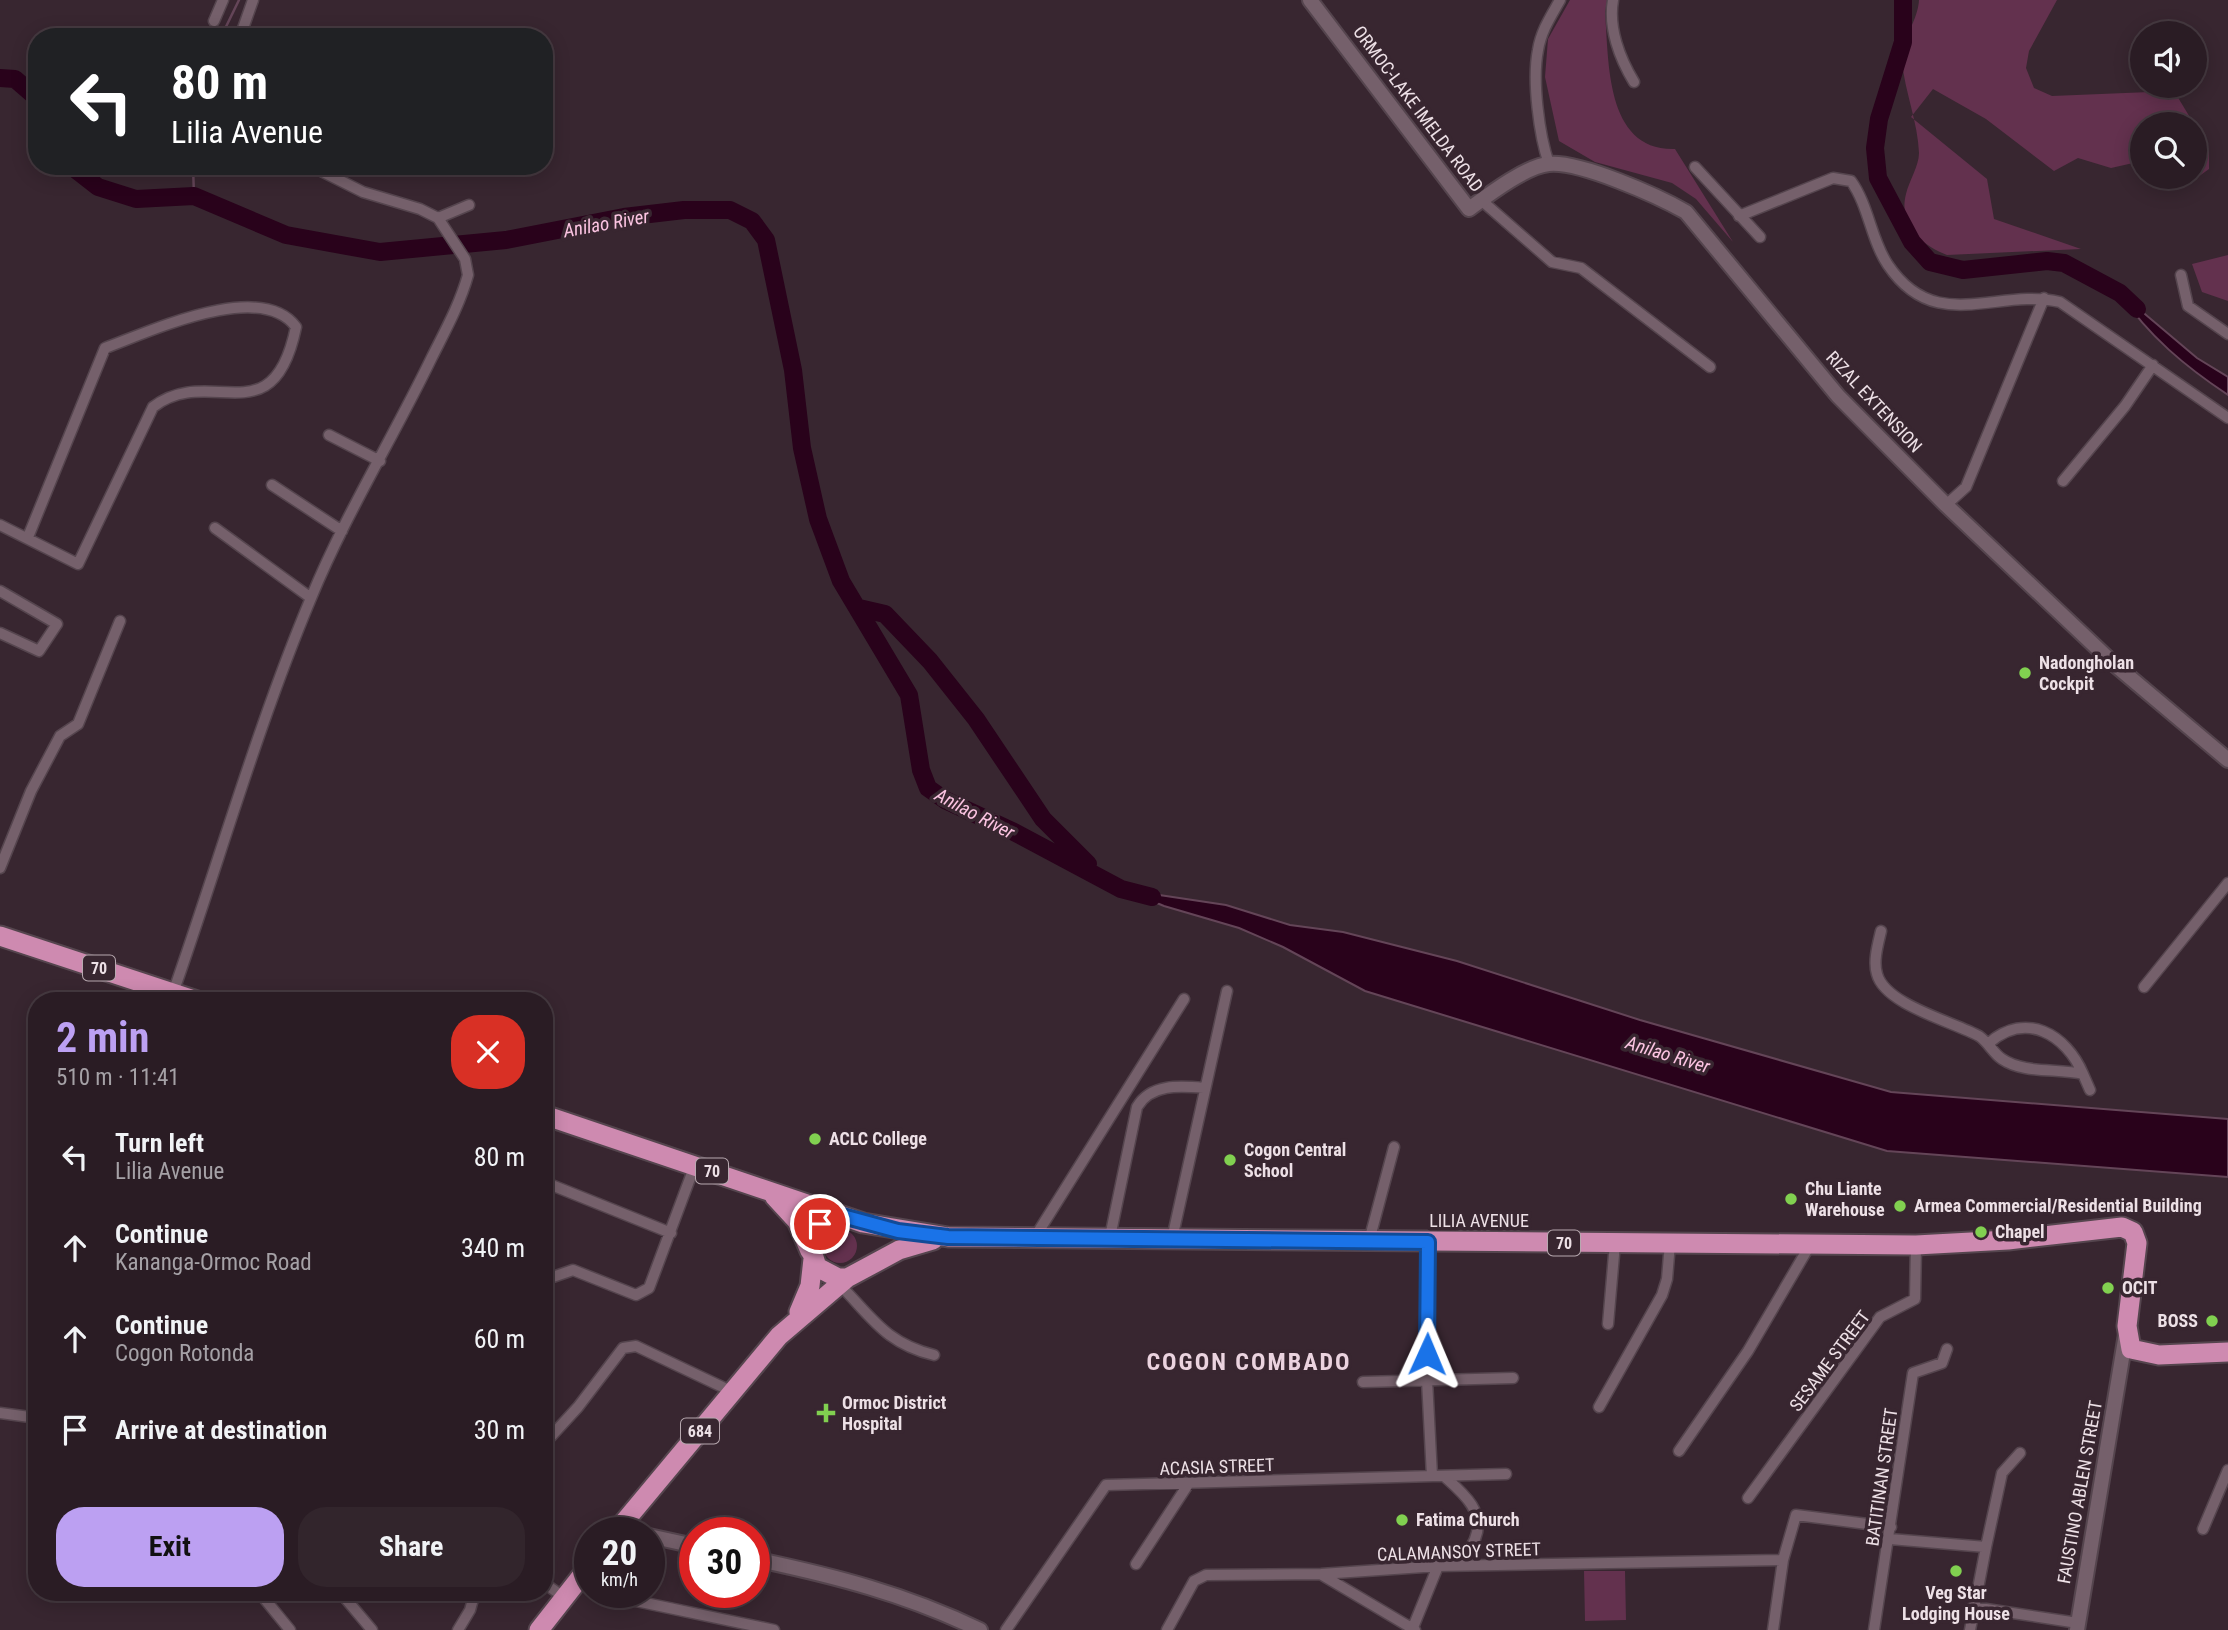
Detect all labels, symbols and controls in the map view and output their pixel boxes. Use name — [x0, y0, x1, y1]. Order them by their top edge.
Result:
map controls — [2130, 21, 2207, 189]
button: sound — [2130, 21, 2207, 98]
street label: ORMOC-LAKE IMELDA ROAD — [1349, 22, 1488, 196]
text: 80 m — [171, 54, 268, 111]
icon: left — [56, 56, 147, 147]
button: search — [2130, 112, 2207, 189]
text: Lilia Avenue — [171, 113, 323, 151]
water label: Anilao River — [561, 205, 651, 242]
street label: RIZAL EXTENSION — [1822, 347, 1927, 457]
place label: Nadongholan Cockpit — [2039, 652, 2134, 694]
marker: Nadongholan Cockpit — [2017, 665, 2033, 681]
water label: Anilao River — [930, 783, 1019, 844]
road number: 70 — [83, 956, 115, 980]
text: 2 min — [56, 1013, 149, 1062]
button: close — [451, 1015, 525, 1089]
water label: Anilao River — [1622, 1031, 1713, 1078]
text: 510 m · 11:41 — [56, 1064, 180, 1091]
text: Turn left — [115, 1128, 204, 1158]
place label: ACLC College — [829, 1128, 927, 1149]
marker: ACLC College — [807, 1131, 823, 1147]
icon: left — [56, 1138, 94, 1176]
place label: Cogon Central School — [1244, 1139, 1346, 1181]
text: 80 m — [474, 1142, 525, 1172]
marker: Cogon Central School — [1222, 1152, 1238, 1168]
text: Lilia Avenue — [115, 1158, 224, 1185]
road number: 70 — [696, 1158, 728, 1184]
place label: Chu Liante Warehouse — [1805, 1178, 1885, 1220]
marker: Chu Liante Warehouse — [1783, 1191, 1799, 1207]
pin — [790, 1194, 850, 1254]
place label: Armea Commercial/Residential Building — [1914, 1195, 2202, 1216]
marker: Armea Commercial/Residential Building — [1892, 1198, 1908, 1214]
icon: arrive — [801, 1205, 839, 1243]
street label: LILIA AVENUE — [1429, 1210, 1529, 1231]
text: Continue — [115, 1219, 208, 1249]
place label: Chapel — [1995, 1221, 2045, 1242]
marker: Chapel — [1973, 1224, 1989, 1240]
icon: ahead — [56, 1229, 94, 1267]
road number: 70 — [1548, 1231, 1580, 1256]
text: 340 m — [461, 1233, 525, 1263]
text: Kananga-Ormoc Road — [115, 1249, 312, 1276]
place label: OCIT — [2122, 1277, 2158, 1298]
marker: OCIT — [2100, 1280, 2116, 1296]
street label: SESAME STREET — [1785, 1306, 1874, 1415]
text: Continue — [115, 1310, 208, 1340]
place label: BOSS — [2158, 1310, 2198, 1331]
marker: BOSS — [2204, 1313, 2220, 1329]
position arrow — [1390, 1317, 1464, 1391]
icon: ahead — [56, 1320, 94, 1358]
text: 60 m — [474, 1324, 525, 1354]
text: Cogon Rotonda — [115, 1340, 254, 1367]
district label: COGON COMBADO — [1146, 1348, 1352, 1376]
place label: Ormoc District Hospital — [842, 1392, 947, 1434]
street label: FAUSTINO ABLEN STREET — [2053, 1399, 2106, 1585]
marker: Ormoc District Hospital — [816, 1403, 836, 1423]
street label: BATITINAN STREET — [1861, 1407, 1902, 1547]
icon: arrive — [56, 1411, 94, 1449]
text: Arrive at destination — [115, 1415, 327, 1445]
text: 30 m — [474, 1415, 525, 1445]
road number: 684 — [681, 1418, 719, 1443]
street label: ACASIA STREET — [1159, 1454, 1275, 1479]
button: Exit — [56, 1507, 284, 1587]
button: Share — [298, 1507, 525, 1587]
place label: Fatima Church — [1416, 1509, 1520, 1530]
marker: Fatima Church — [1394, 1512, 1410, 1528]
speed limit sign: 30 — [679, 1517, 770, 1608]
text: 20 — [602, 1533, 637, 1574]
street label: CALAMANSOY STREET — [1377, 1538, 1541, 1565]
marker: Veg Star Lodging House — [1948, 1563, 1964, 1579]
text: km/h — [601, 1569, 638, 1590]
place label: Veg Star Lodging House — [1902, 1582, 2010, 1624]

